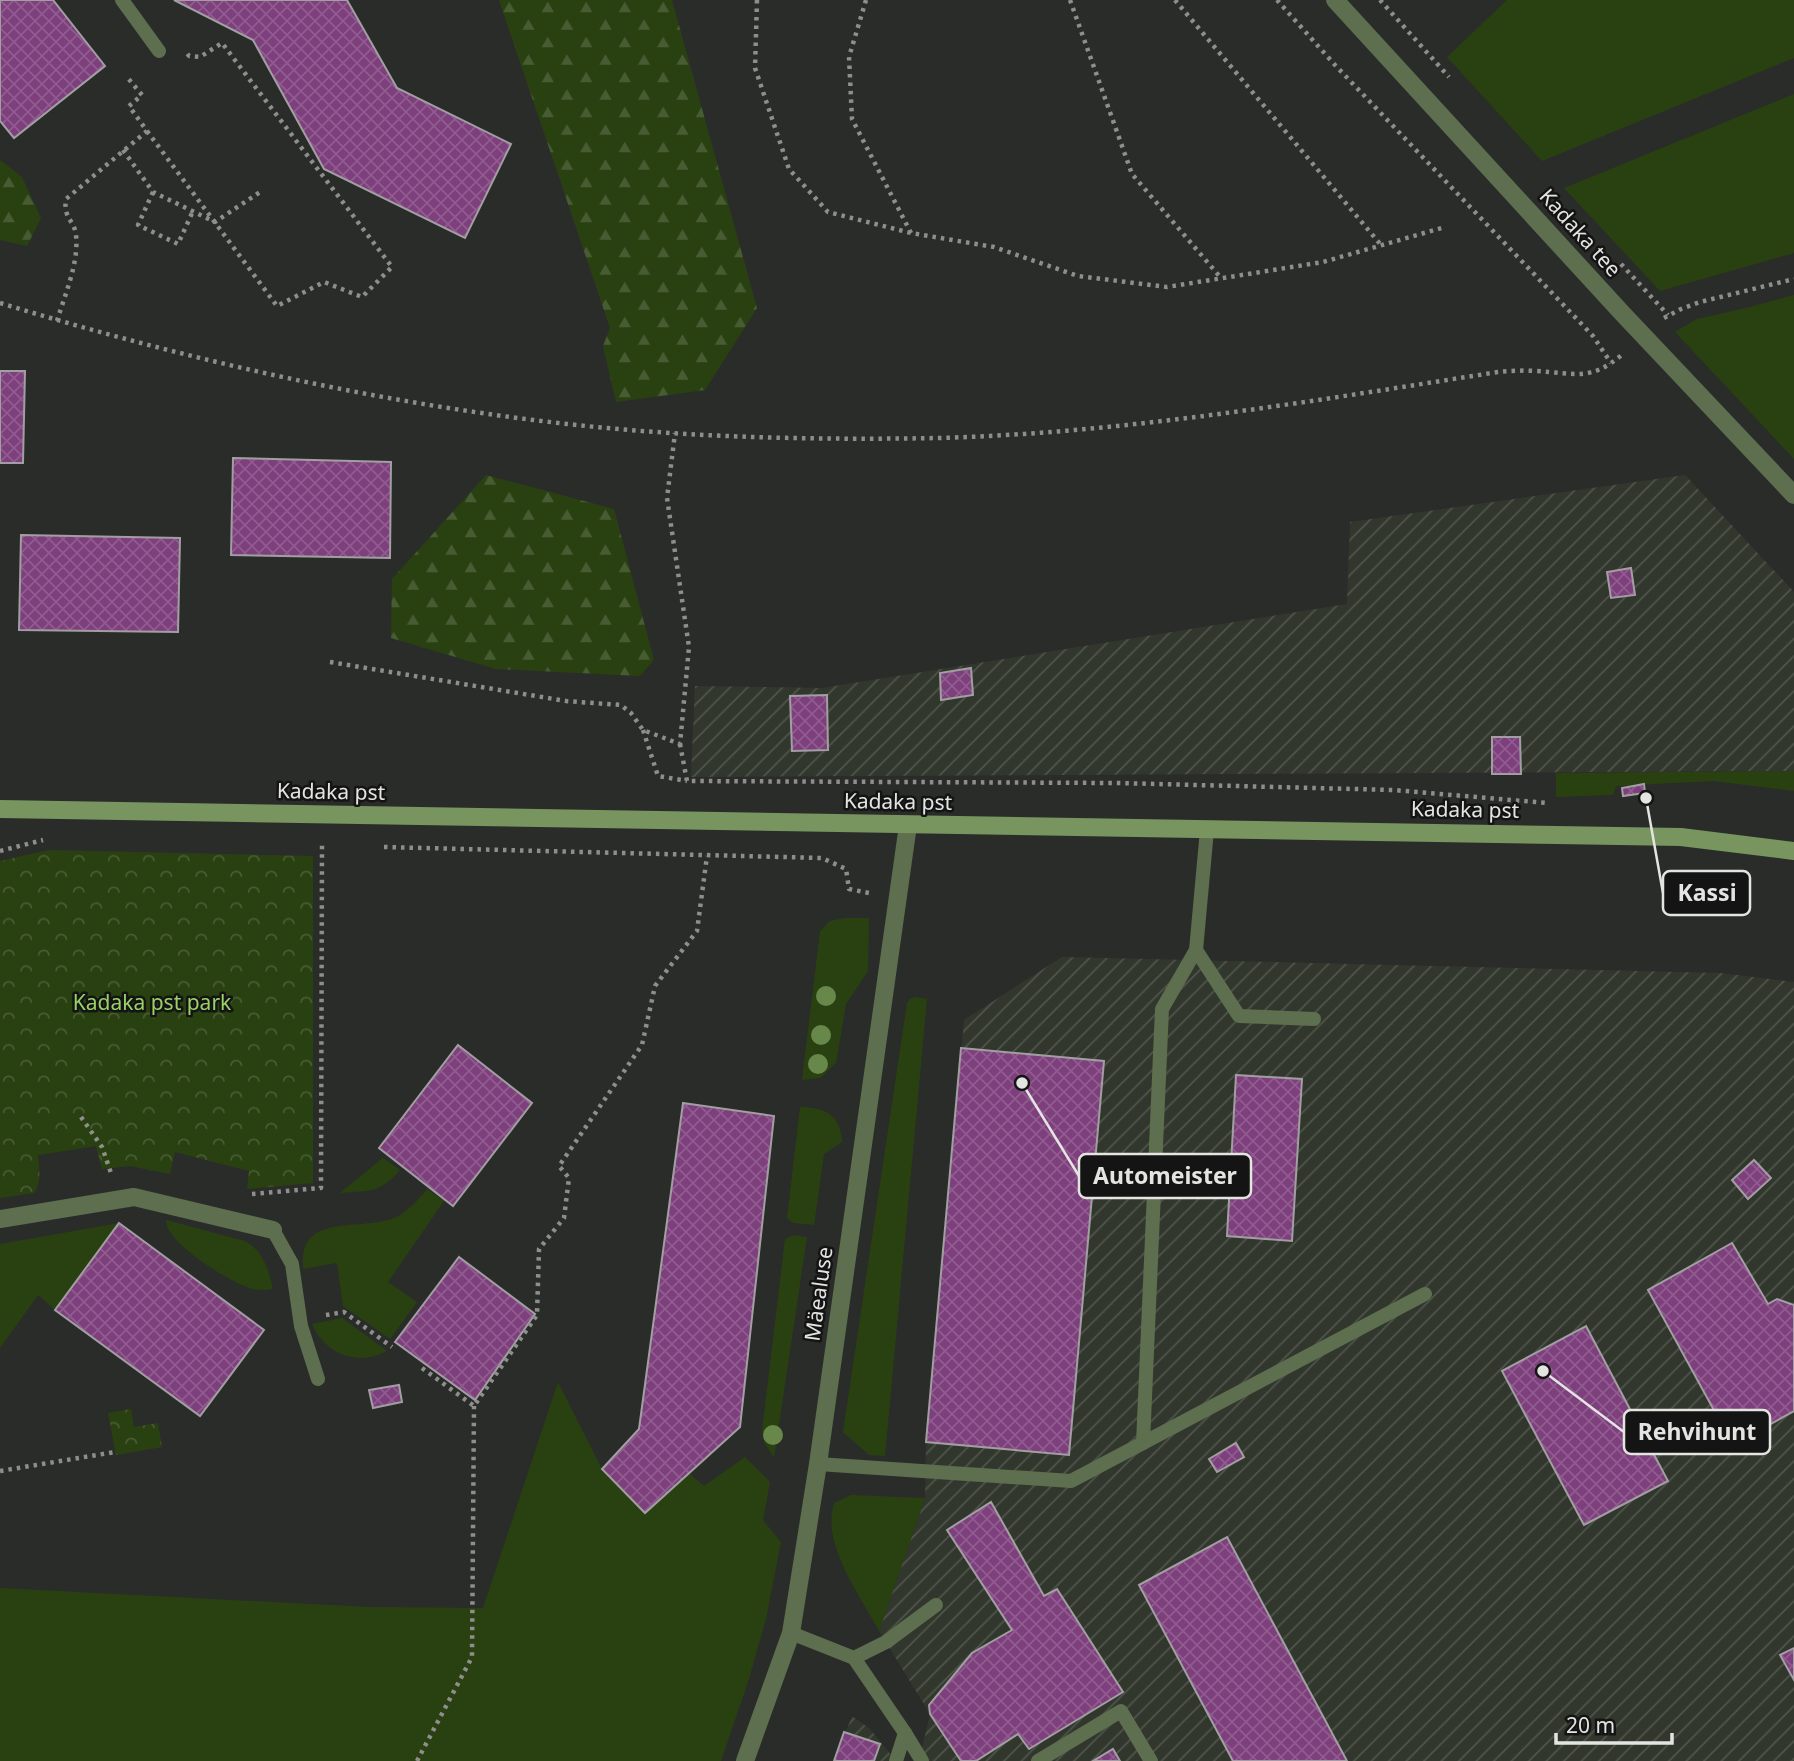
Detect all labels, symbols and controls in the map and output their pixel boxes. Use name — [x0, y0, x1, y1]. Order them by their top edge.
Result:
street label: Kadaka tee — [1534, 182, 1628, 282]
street label: Kadaka pst — [277, 776, 386, 806]
street label: Kadaka pst — [844, 786, 953, 816]
street label: Kadaka pst — [1411, 794, 1520, 824]
callout: Kassi — [1663, 871, 1750, 915]
text: Kassi — [1677, 876, 1737, 908]
park label: Kadaka pst park — [73, 988, 232, 1016]
callout: Automeister — [1079, 1154, 1251, 1198]
text: Automeister — [1093, 1159, 1237, 1191]
street label: Mäealuse — [798, 1245, 838, 1343]
callout: Rehvihunt — [1624, 1410, 1770, 1454]
text: Rehvihunt — [1638, 1415, 1756, 1447]
scale bar — [1556, 1702, 1672, 1746]
text: 20 m — [1566, 1711, 1615, 1739]

